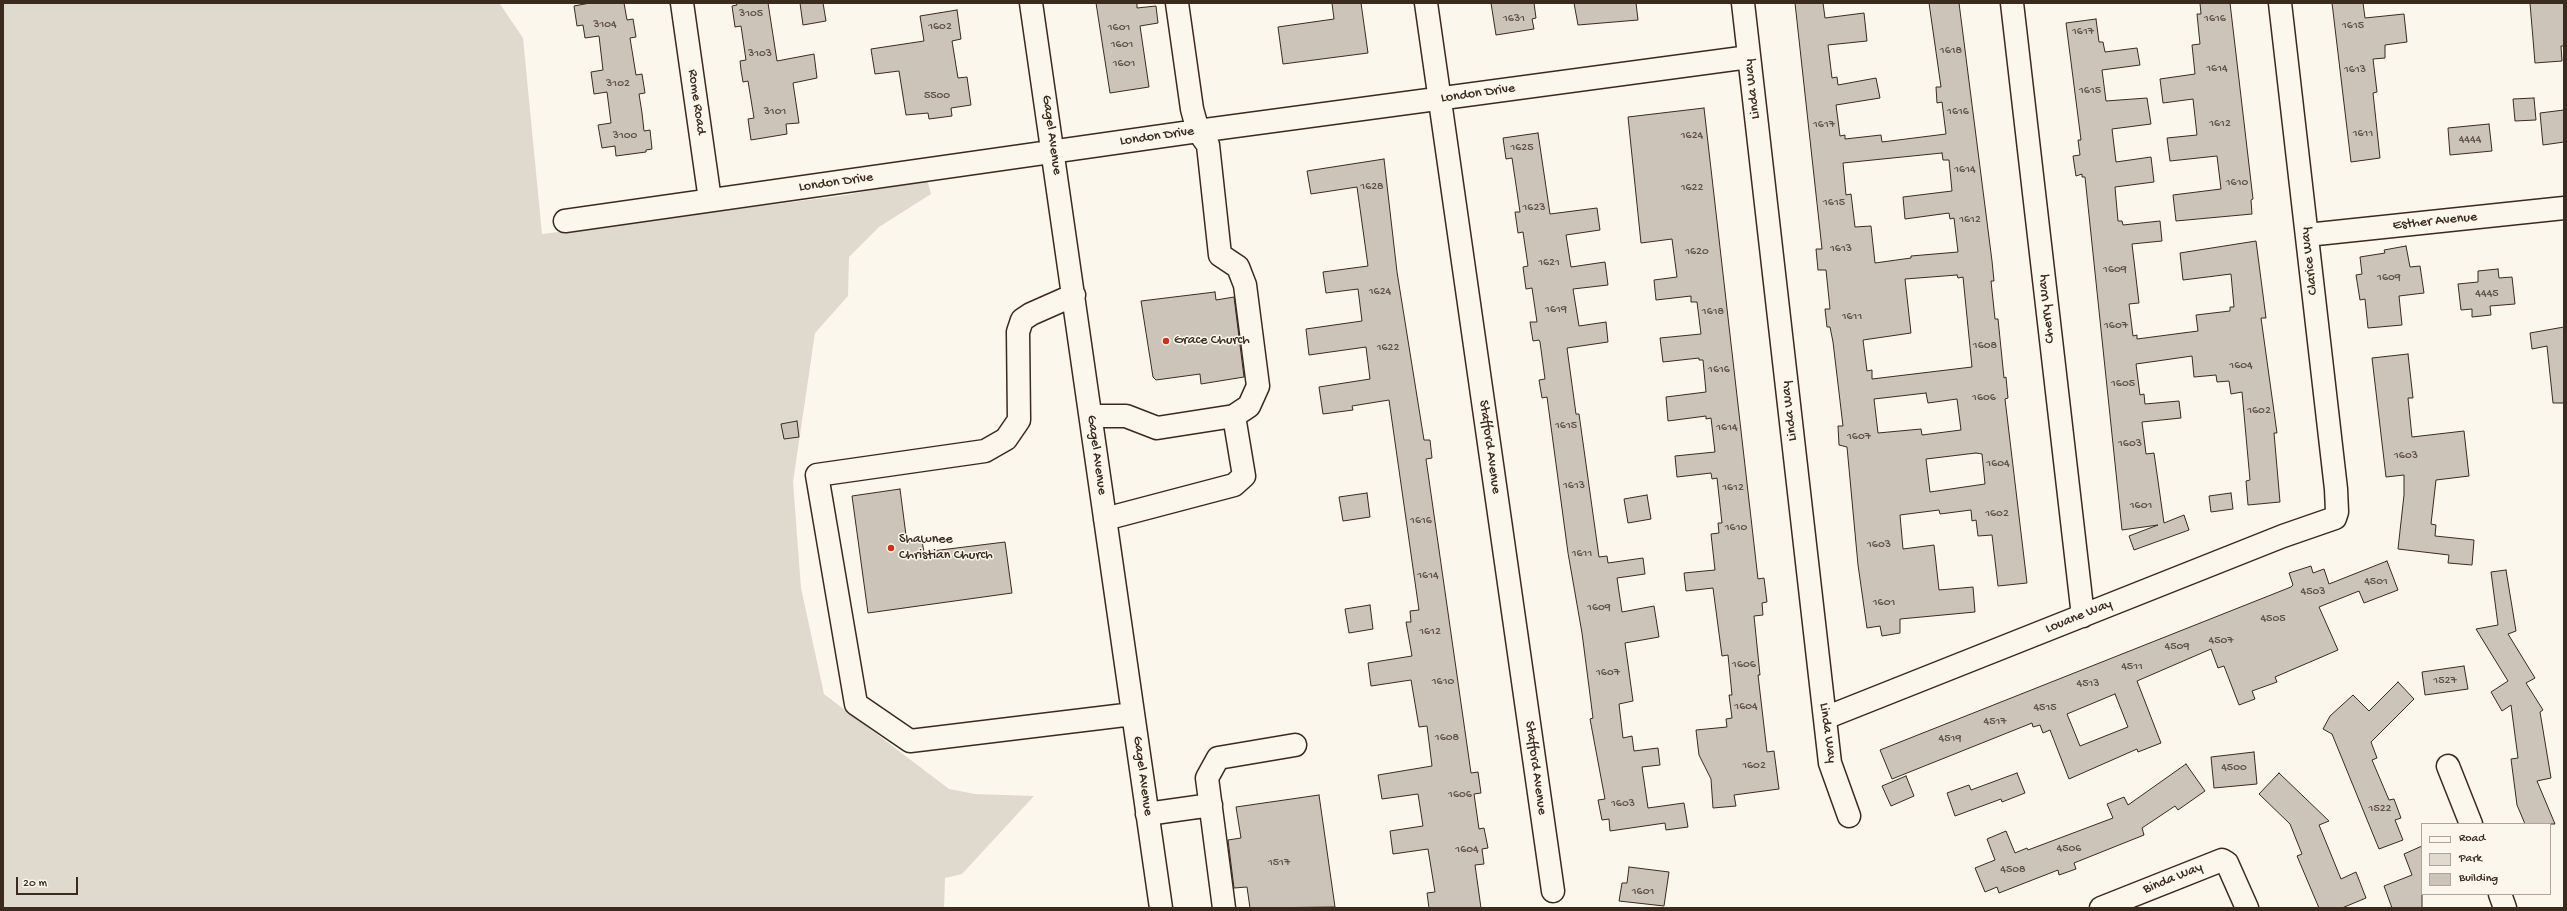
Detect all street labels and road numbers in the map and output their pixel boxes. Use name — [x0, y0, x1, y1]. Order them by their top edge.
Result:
street label: Linda Way — [1741, 58, 1765, 120]
street label: Rome Road — [683, 68, 709, 136]
street label: London Drive — [1440, 80, 1516, 108]
street label: Gagel Avenue — [1037, 94, 1065, 176]
street label: London Drive — [1119, 123, 1195, 151]
street label: London Drive — [798, 169, 874, 197]
street label: Esther Avenue — [2392, 209, 2478, 235]
street label: Clarice Way — [2298, 226, 2322, 296]
street label: Cherry Way — [2034, 274, 2060, 344]
street label: Linda Way — [1778, 380, 1802, 442]
street label: Stafford Avenue — [1474, 399, 1504, 495]
street label: Gagel Avenue — [1082, 414, 1110, 496]
street label: Louane Way — [2043, 596, 2115, 638]
street label: Linda Way — [1814, 702, 1840, 764]
street label: Stafford Avenue — [1520, 720, 1550, 816]
street label: Gagel Avenue — [1128, 735, 1156, 817]
street label: Binda Way — [2141, 859, 2205, 899]

